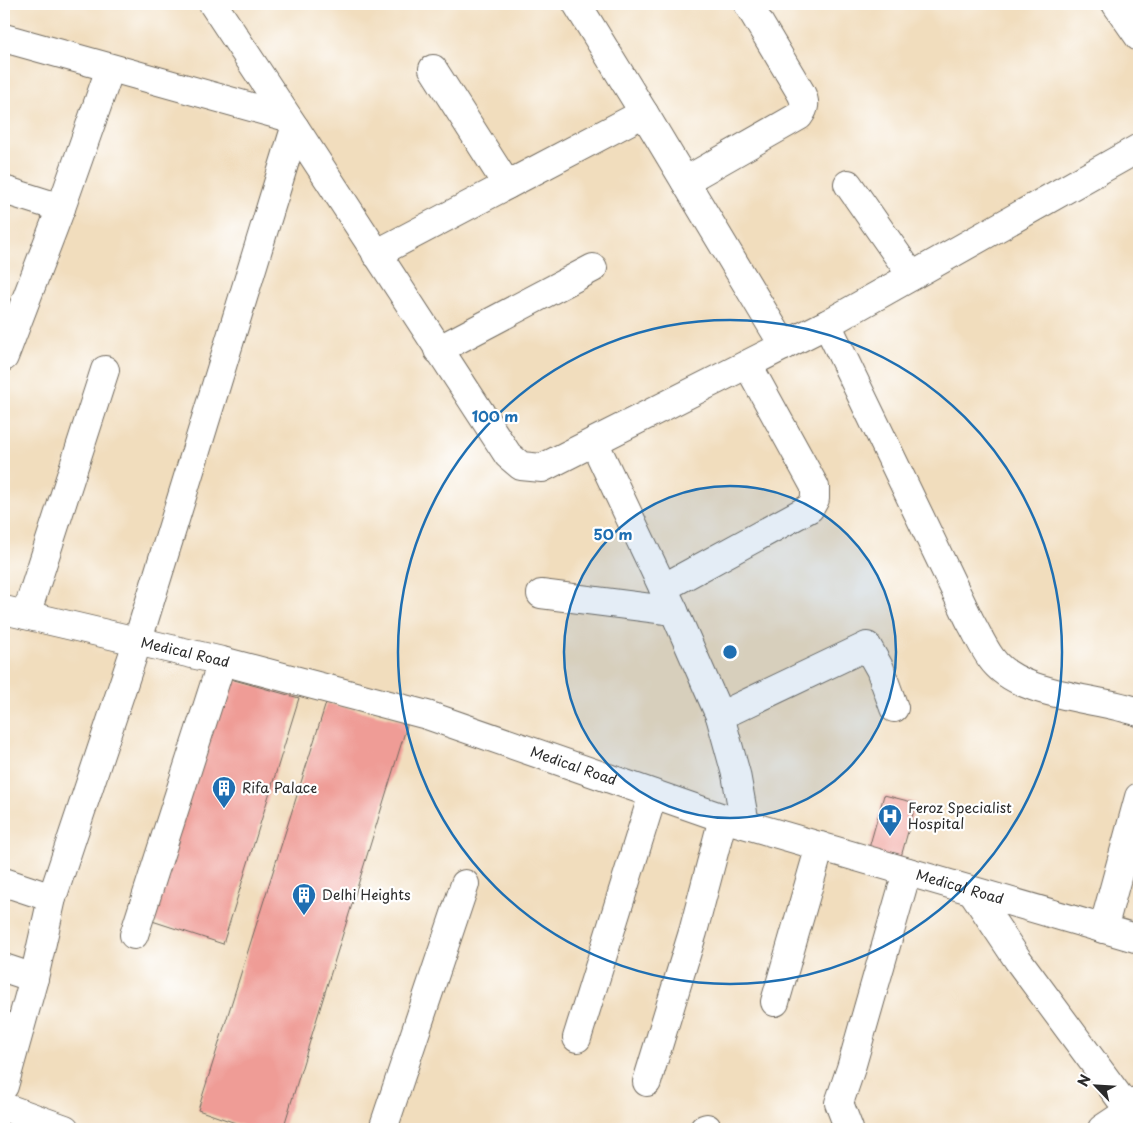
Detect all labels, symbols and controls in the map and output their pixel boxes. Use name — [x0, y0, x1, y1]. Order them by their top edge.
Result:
text: 100 m — [472, 404, 518, 427]
text: 50 m — [594, 522, 632, 545]
street label: Medical Road — [139, 631, 232, 673]
centre of rings — [721, 643, 739, 661]
street label: Medical Road — [527, 741, 620, 790]
building icon: Rifa Palace — [211, 775, 237, 809]
place label: Rifa Palace — [242, 777, 317, 798]
place label: Feroz Specialist Hospital — [908, 797, 1012, 834]
hospital icon: Feroz Specialist Hospital — [877, 803, 903, 837]
street label: Medical Road — [914, 864, 1006, 909]
building icon: Delhi Heights — [291, 882, 317, 916]
place label: Delhi Heights — [322, 884, 411, 905]
north arrow — [1070, 1060, 1120, 1110]
text: N — [1072, 1071, 1096, 1090]

